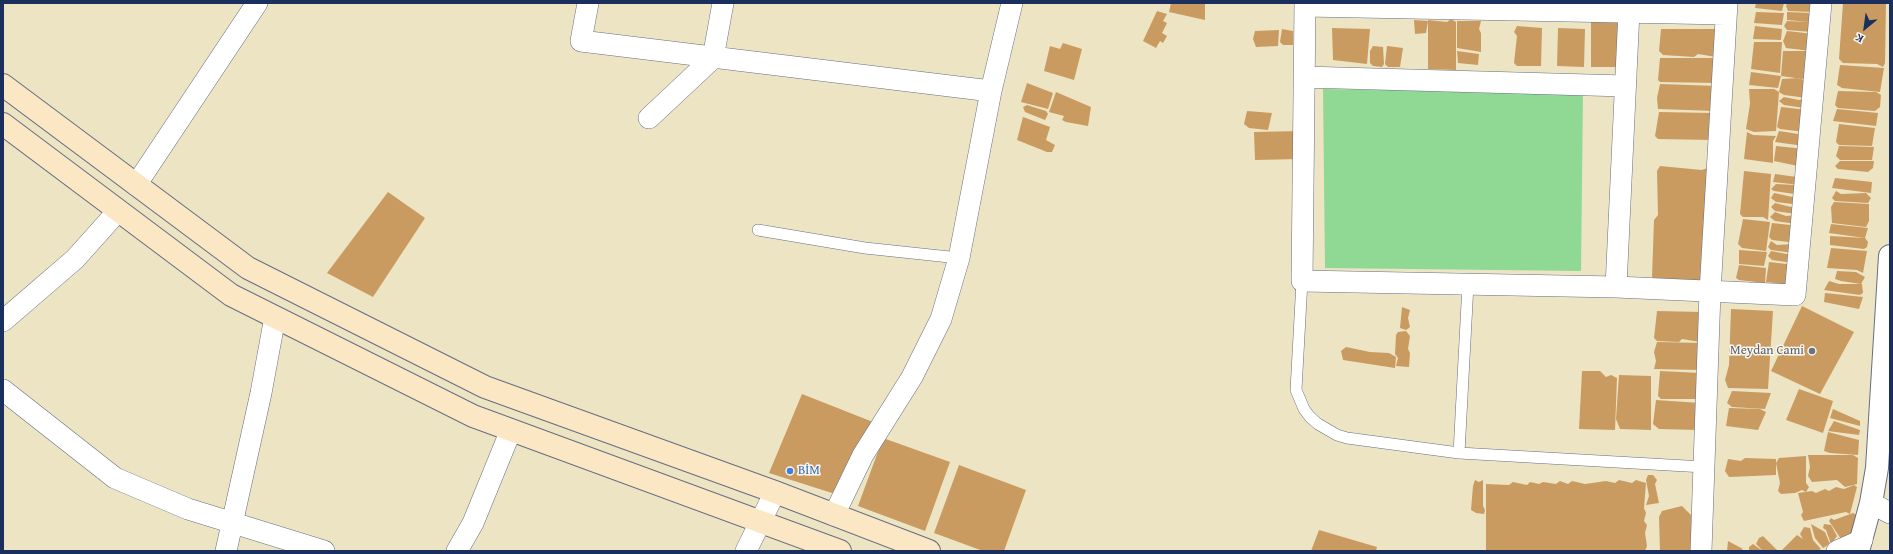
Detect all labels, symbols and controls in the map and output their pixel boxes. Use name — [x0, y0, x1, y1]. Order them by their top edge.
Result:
north arrow — [1845, 8, 1885, 48]
text: K — [1852, 30, 1866, 47]
place label: Meydan Cami — [1730, 343, 1804, 359]
marker: Meydan Cami — [1807, 346, 1817, 356]
place label: BİM — [798, 463, 820, 479]
marker: BİM — [785, 466, 795, 476]

